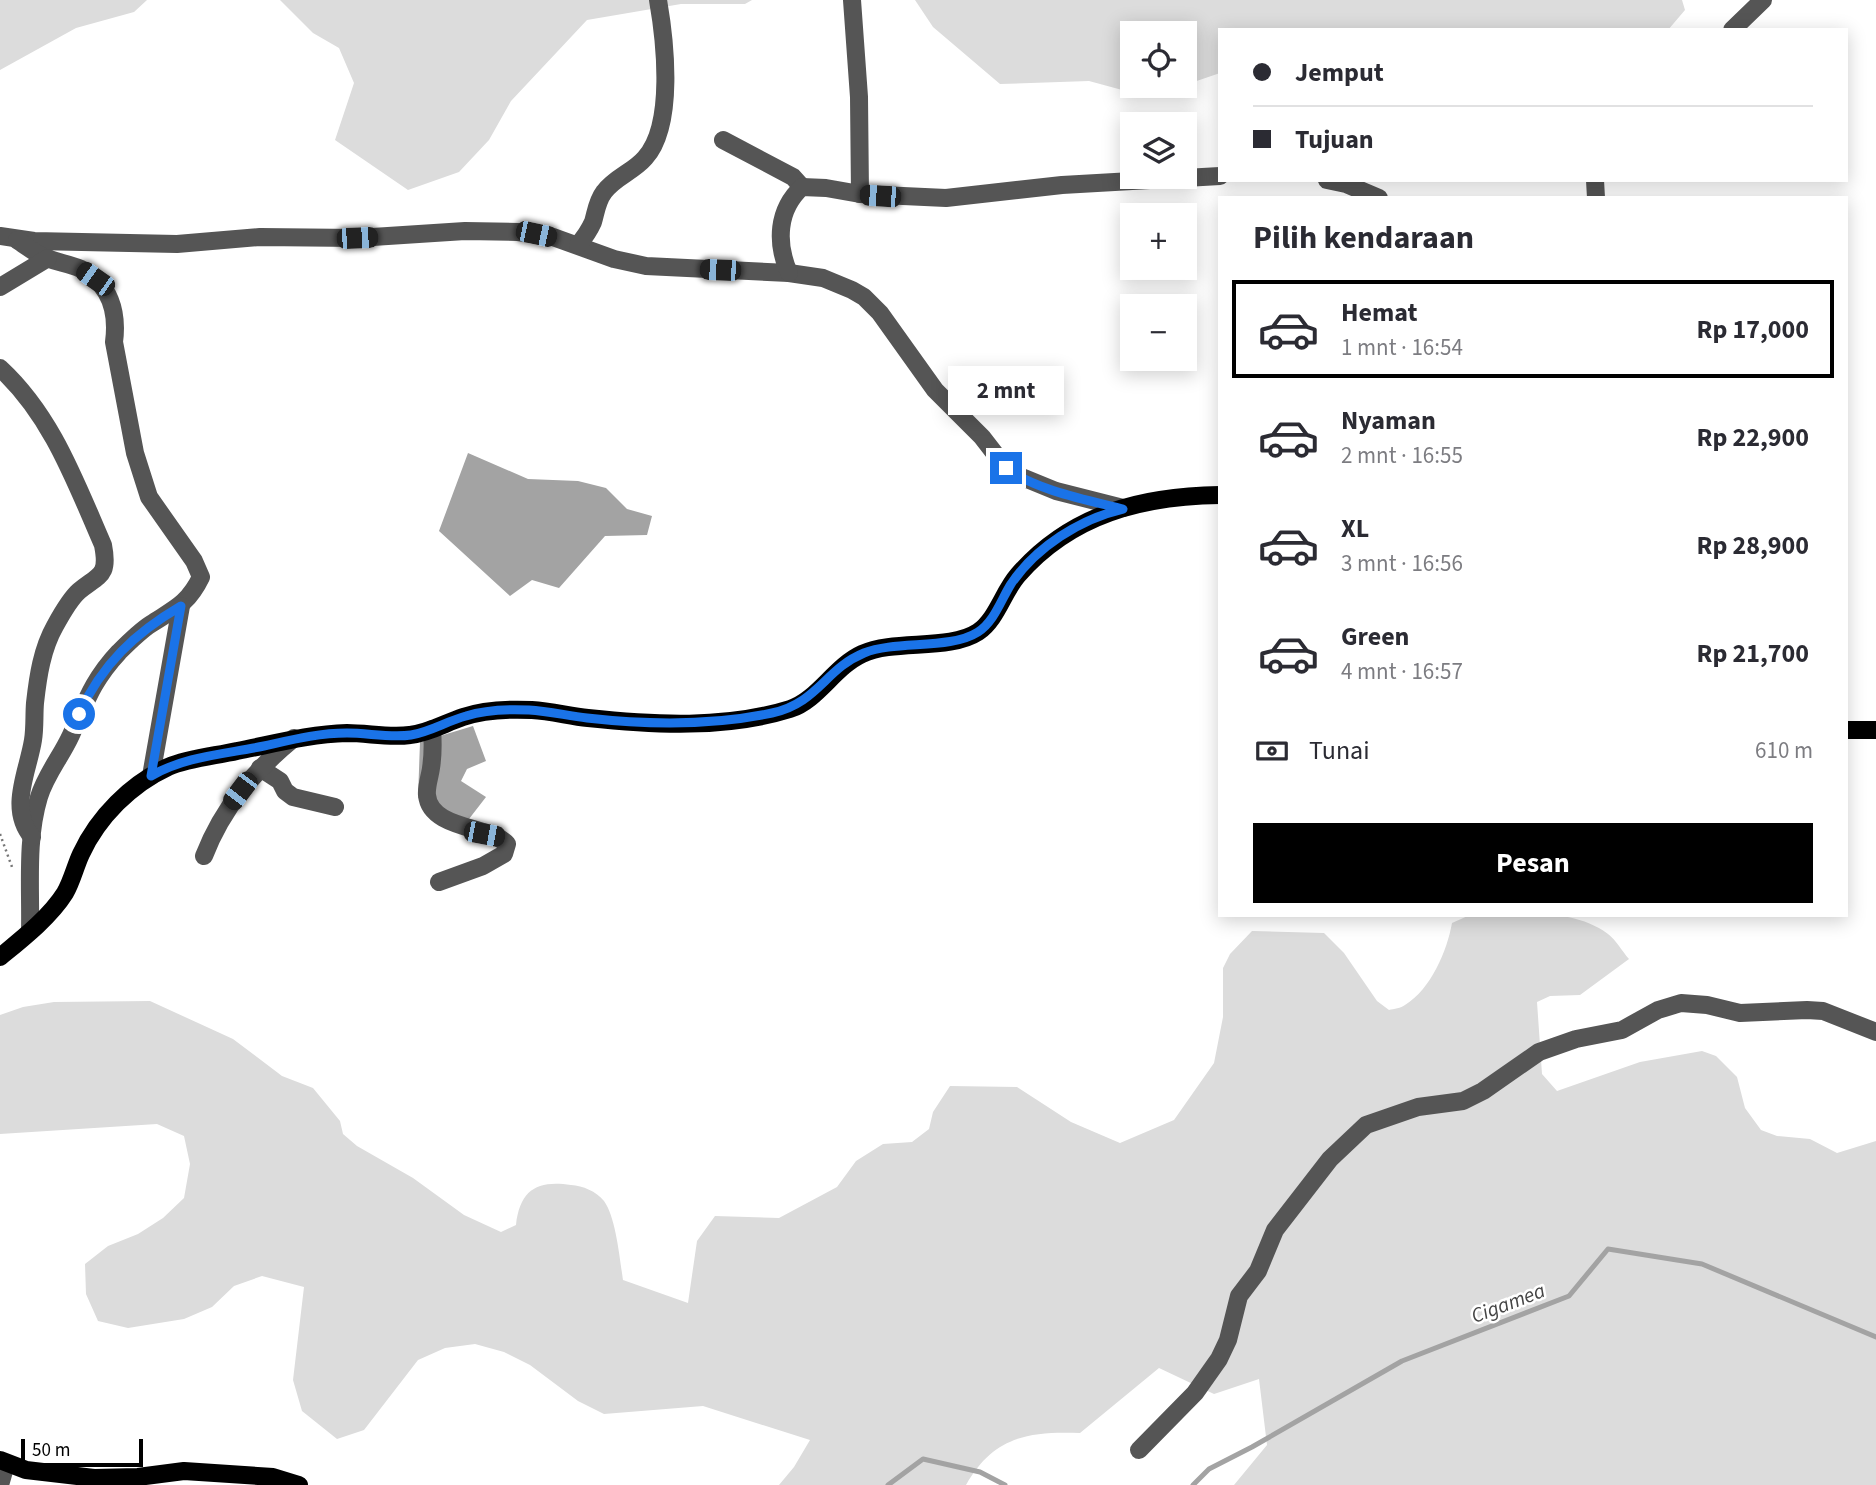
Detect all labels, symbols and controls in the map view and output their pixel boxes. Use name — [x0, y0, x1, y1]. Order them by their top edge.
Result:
map controls — [1120, 21, 1197, 371]
button: locate — [1120, 21, 1197, 98]
text: Jemput — [1295, 54, 1384, 91]
button: layers — [1120, 112, 1197, 189]
text: Tujuan — [1295, 121, 1374, 158]
car — [859, 184, 902, 208]
button: + — [1120, 203, 1197, 280]
text: Pilih kendaraan — [1253, 215, 1474, 261]
car — [514, 219, 559, 249]
car — [336, 227, 379, 249]
car — [72, 258, 119, 300]
car — [699, 259, 742, 281]
button: − — [1120, 294, 1197, 371]
text: Hemat — [1341, 294, 1417, 331]
icon: car — [1257, 298, 1320, 361]
text: Rp 17,000 — [1697, 311, 1809, 348]
text: 1 mnt · 16:54 — [1341, 331, 1463, 364]
callout: 2 mnt — [948, 366, 1064, 416]
text: 2 mnt — [977, 374, 1035, 407]
text: Nyaman — [1341, 402, 1436, 439]
icon: car — [1257, 406, 1320, 469]
text: Rp 22,900 — [1697, 419, 1809, 456]
text: 2 mnt · 16:55 — [1341, 439, 1463, 472]
route end — [990, 452, 1022, 484]
text: XL — [1341, 510, 1369, 547]
icon: car — [1257, 514, 1320, 577]
text: Rp 28,900 — [1697, 527, 1809, 564]
text: 3 mnt · 16:56 — [1341, 547, 1463, 580]
text: Green — [1341, 618, 1409, 655]
icon: car — [1257, 622, 1320, 685]
text: Rp 21,700 — [1697, 635, 1809, 672]
text: 4 mnt · 16:57 — [1341, 655, 1463, 688]
route start — [63, 698, 95, 730]
icon: cash — [1253, 732, 1291, 770]
text: Tunai — [1309, 732, 1370, 769]
text: 610 m — [1755, 734, 1813, 767]
car — [219, 768, 262, 814]
car — [462, 820, 507, 848]
button: Pesan — [1253, 823, 1813, 903]
water label: Cigamea — [1467, 1275, 1549, 1331]
scale bar — [21, 1436, 144, 1468]
text: 50 m — [32, 1437, 70, 1464]

